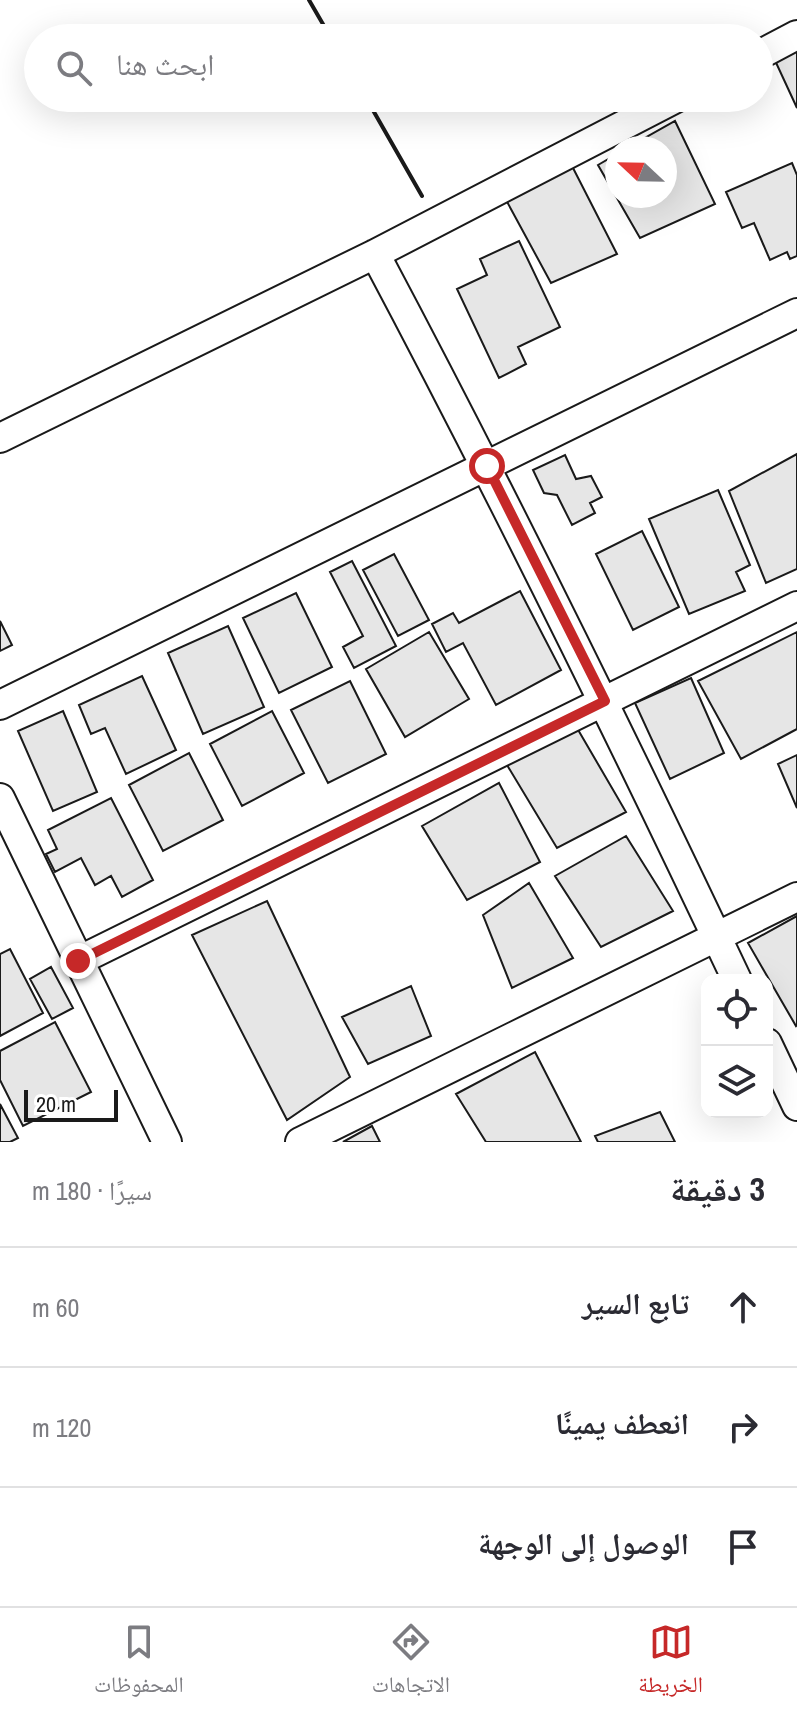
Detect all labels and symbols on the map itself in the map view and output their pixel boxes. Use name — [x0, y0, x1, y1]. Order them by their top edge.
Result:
north arrow — [605, 136, 677, 208]
route start — [469, 448, 505, 484]
route end — [60, 943, 96, 979]
scale bar — [24, 1086, 118, 1122]

